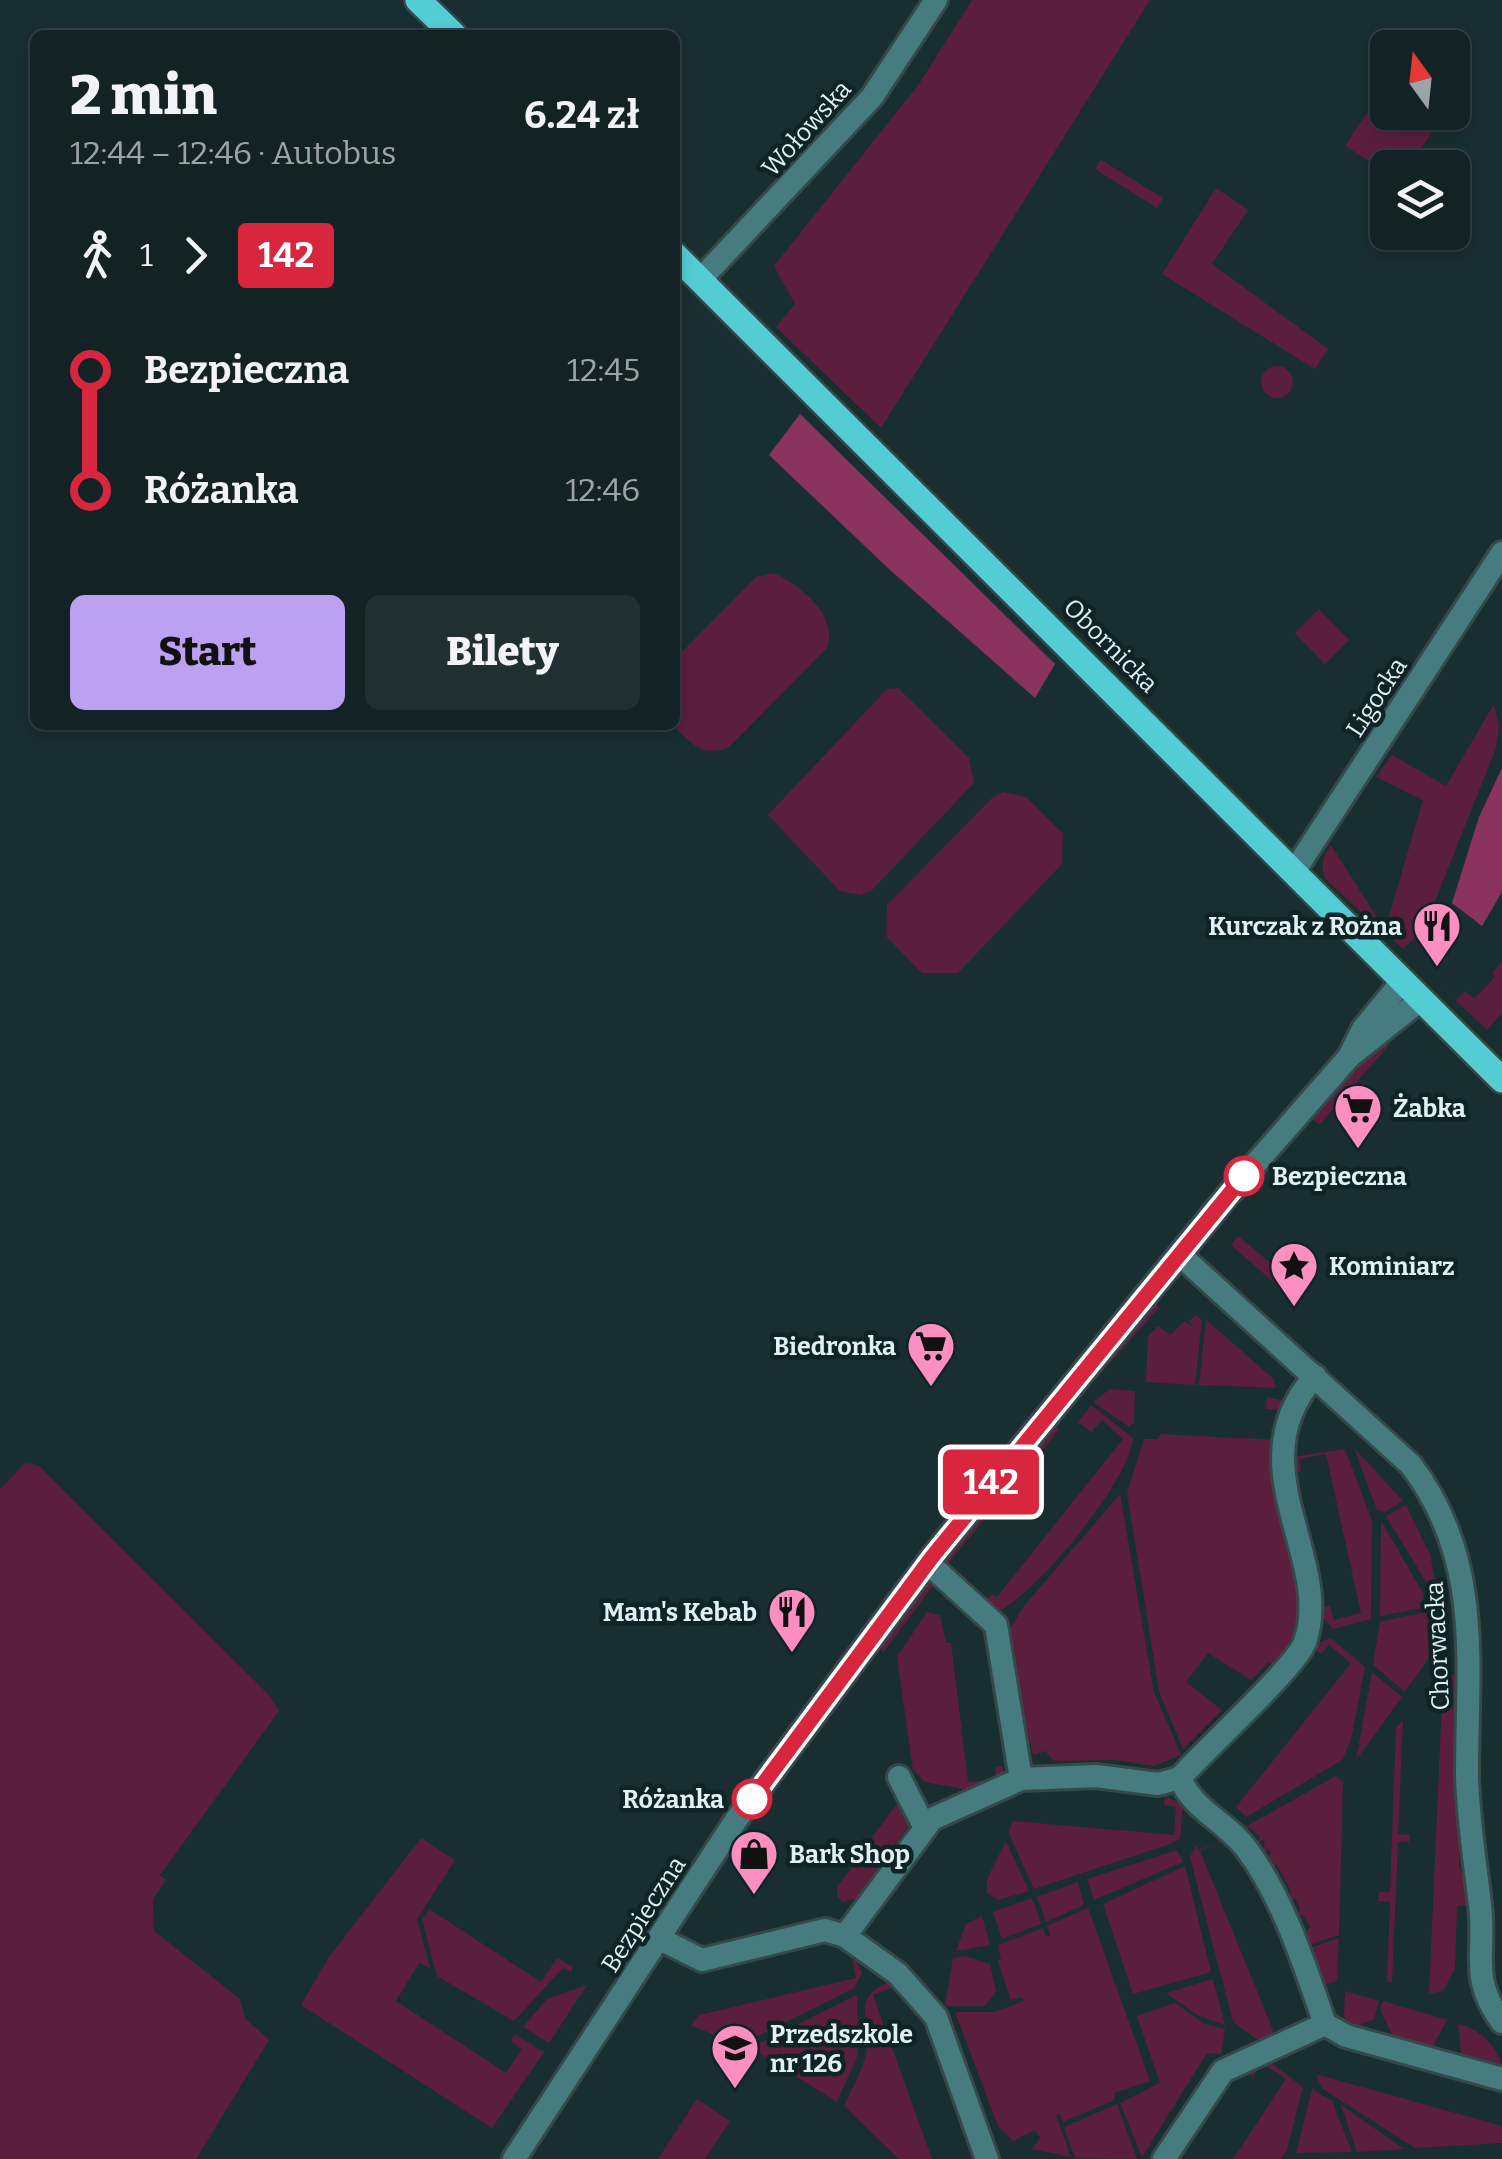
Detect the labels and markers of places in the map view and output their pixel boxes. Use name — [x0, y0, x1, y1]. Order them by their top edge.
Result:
restaurant icon: Kurczak z Rożna — [1411, 900, 1463, 968]
place label: Kurczak z Rożna — [1208, 912, 1402, 942]
supermarket icon: Żabka — [1332, 1082, 1384, 1150]
place label: Żabka — [1393, 1093, 1466, 1124]
marker: Bezpieczna — [1225, 1157, 1263, 1195]
place label: Bezpieczna — [1272, 1162, 1407, 1192]
place icon: Kominiarz — [1268, 1240, 1320, 1308]
place label: Kominiarz — [1329, 1252, 1455, 1282]
supermarket icon: Biedronka — [905, 1320, 957, 1388]
place label: Biedronka — [773, 1332, 896, 1362]
restaurant icon: Mam's Kebab — [766, 1586, 818, 1654]
place label: Mam's Kebab — [603, 1598, 757, 1628]
marker: Różanka — [733, 1780, 771, 1818]
place label: Różanka — [622, 1785, 724, 1815]
shop icon: Bark Shop — [728, 1828, 780, 1896]
place label: Bark Shop — [789, 1840, 910, 1870]
place label: Przedszkole nr 126 — [770, 2020, 913, 2079]
school or university icon: Przedszkole nr 126 — [709, 2022, 761, 2090]

